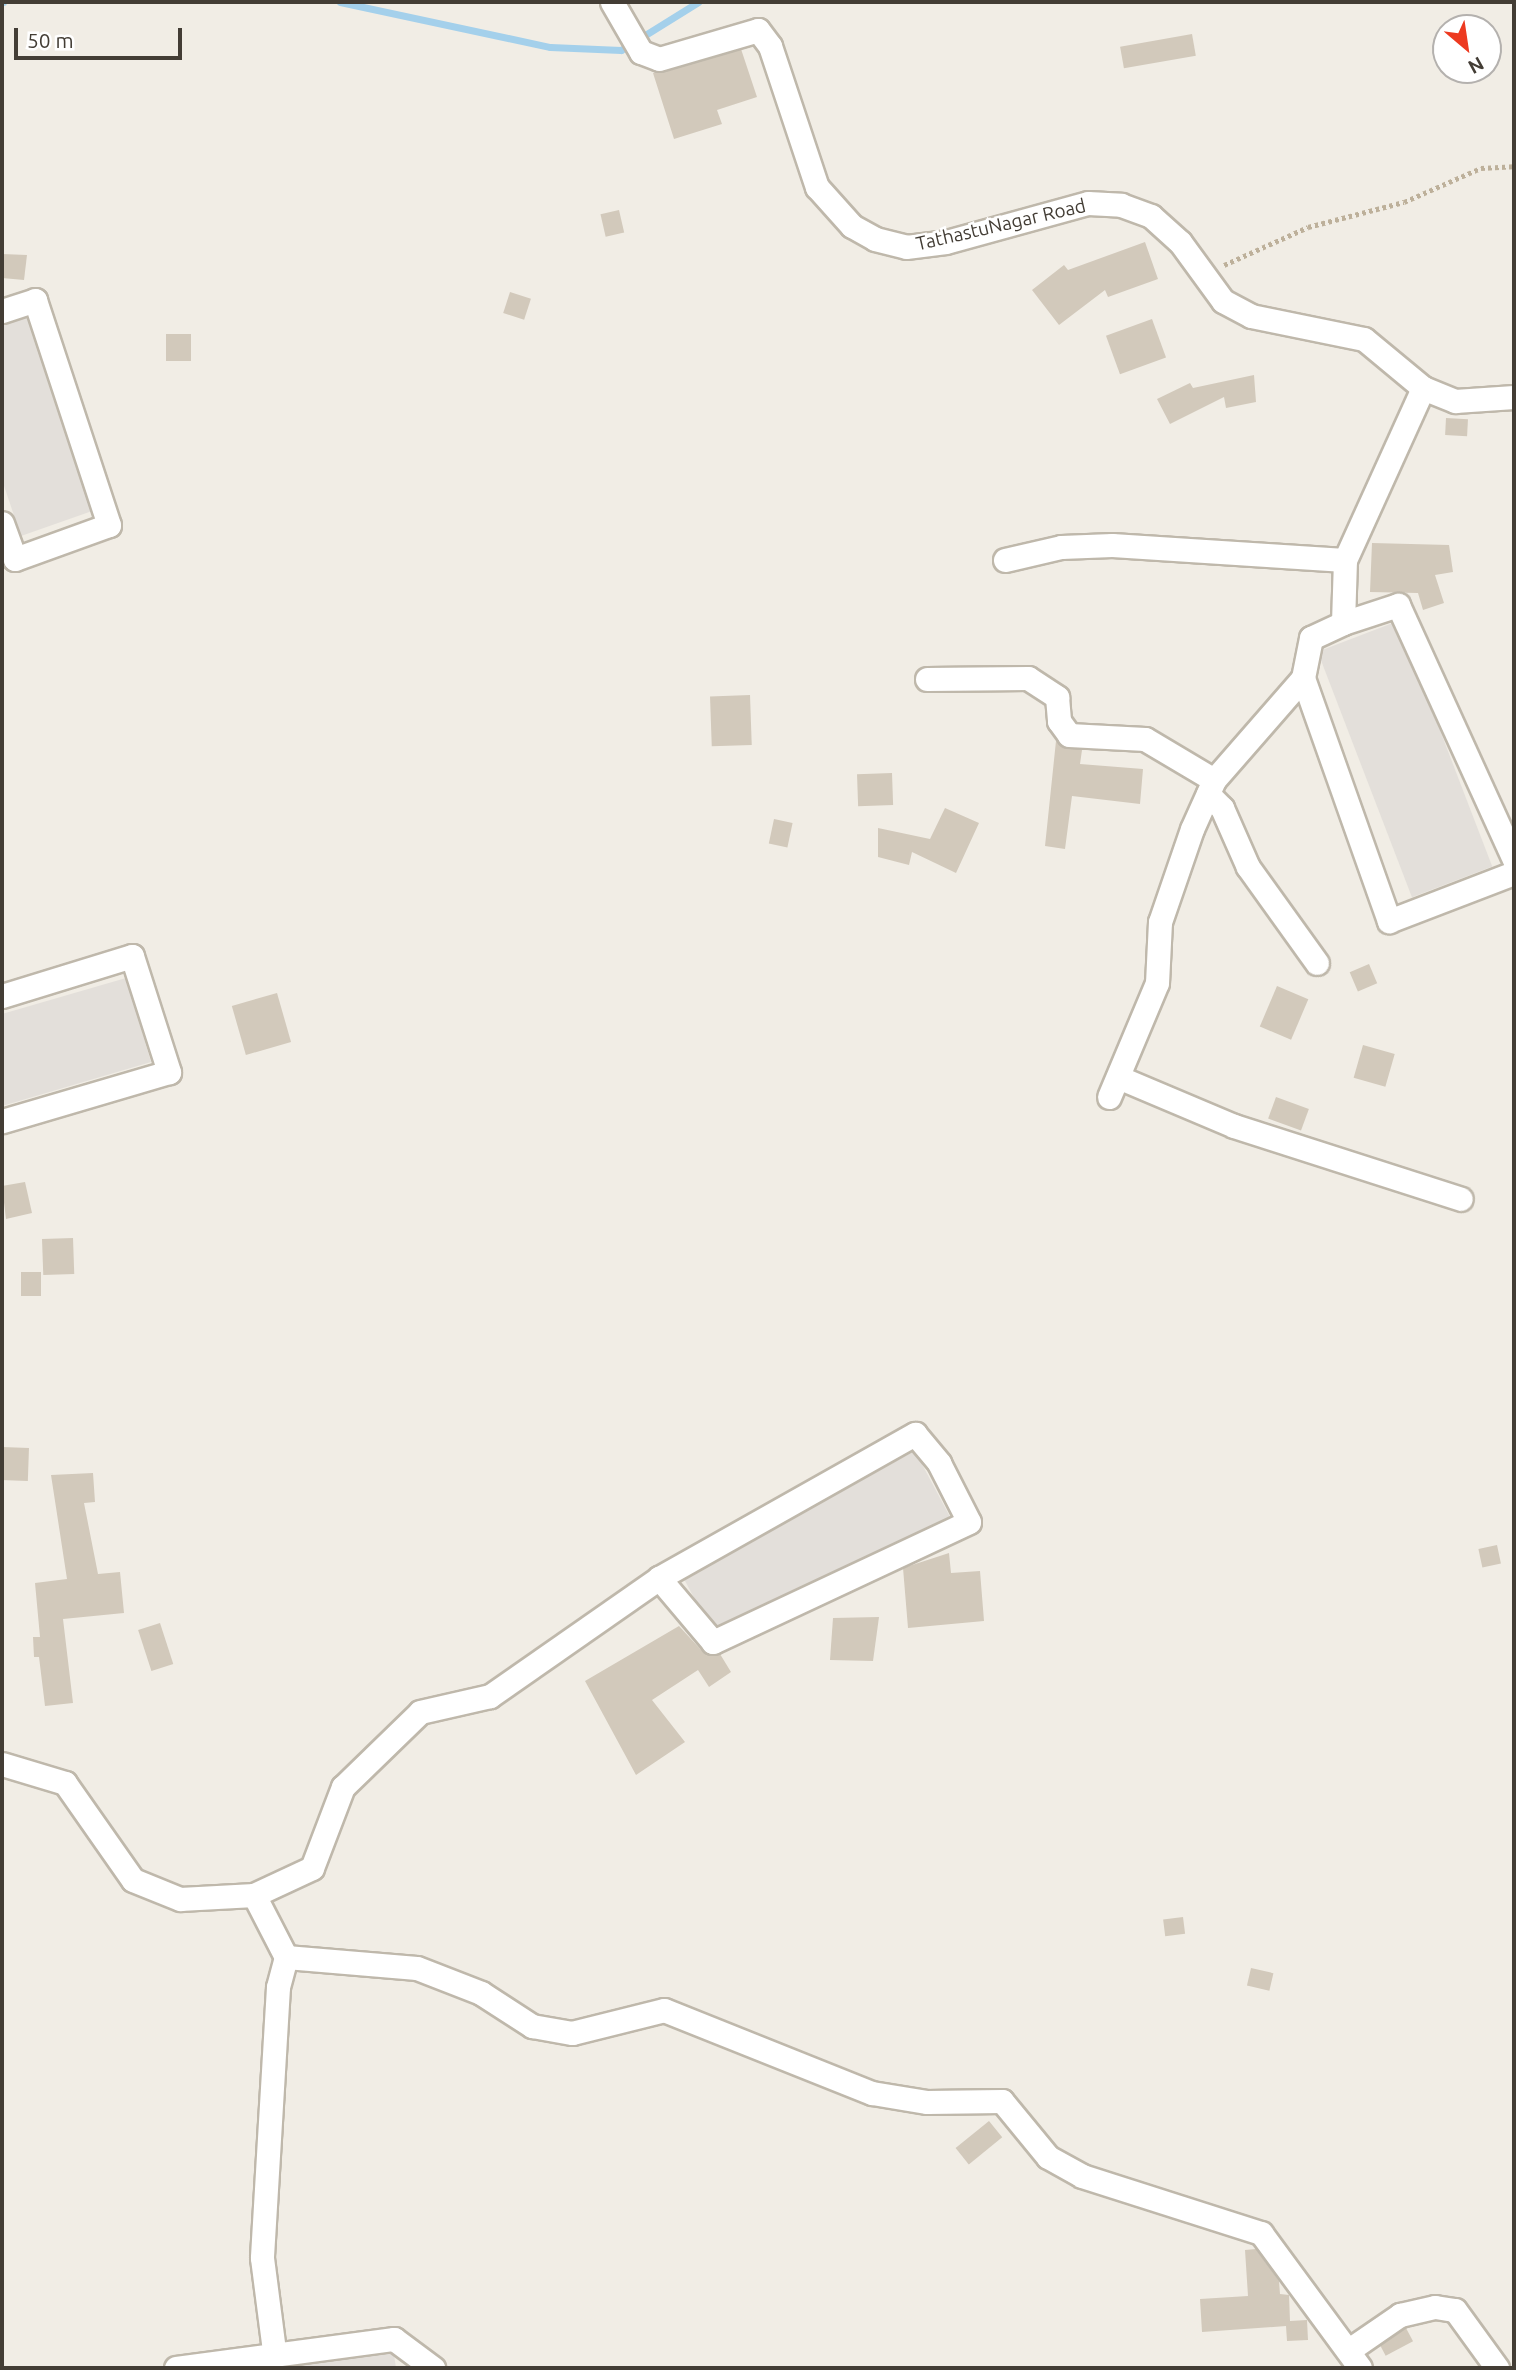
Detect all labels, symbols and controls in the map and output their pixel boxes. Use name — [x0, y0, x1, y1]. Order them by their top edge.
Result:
scale bar — [18, 14, 186, 58]
north arrow — [1432, 14, 1502, 84]
text: 50 m — [27, 28, 74, 52]
text: N — [1465, 53, 1488, 79]
street label: TathastuNagar Road — [914, 194, 1088, 256]

